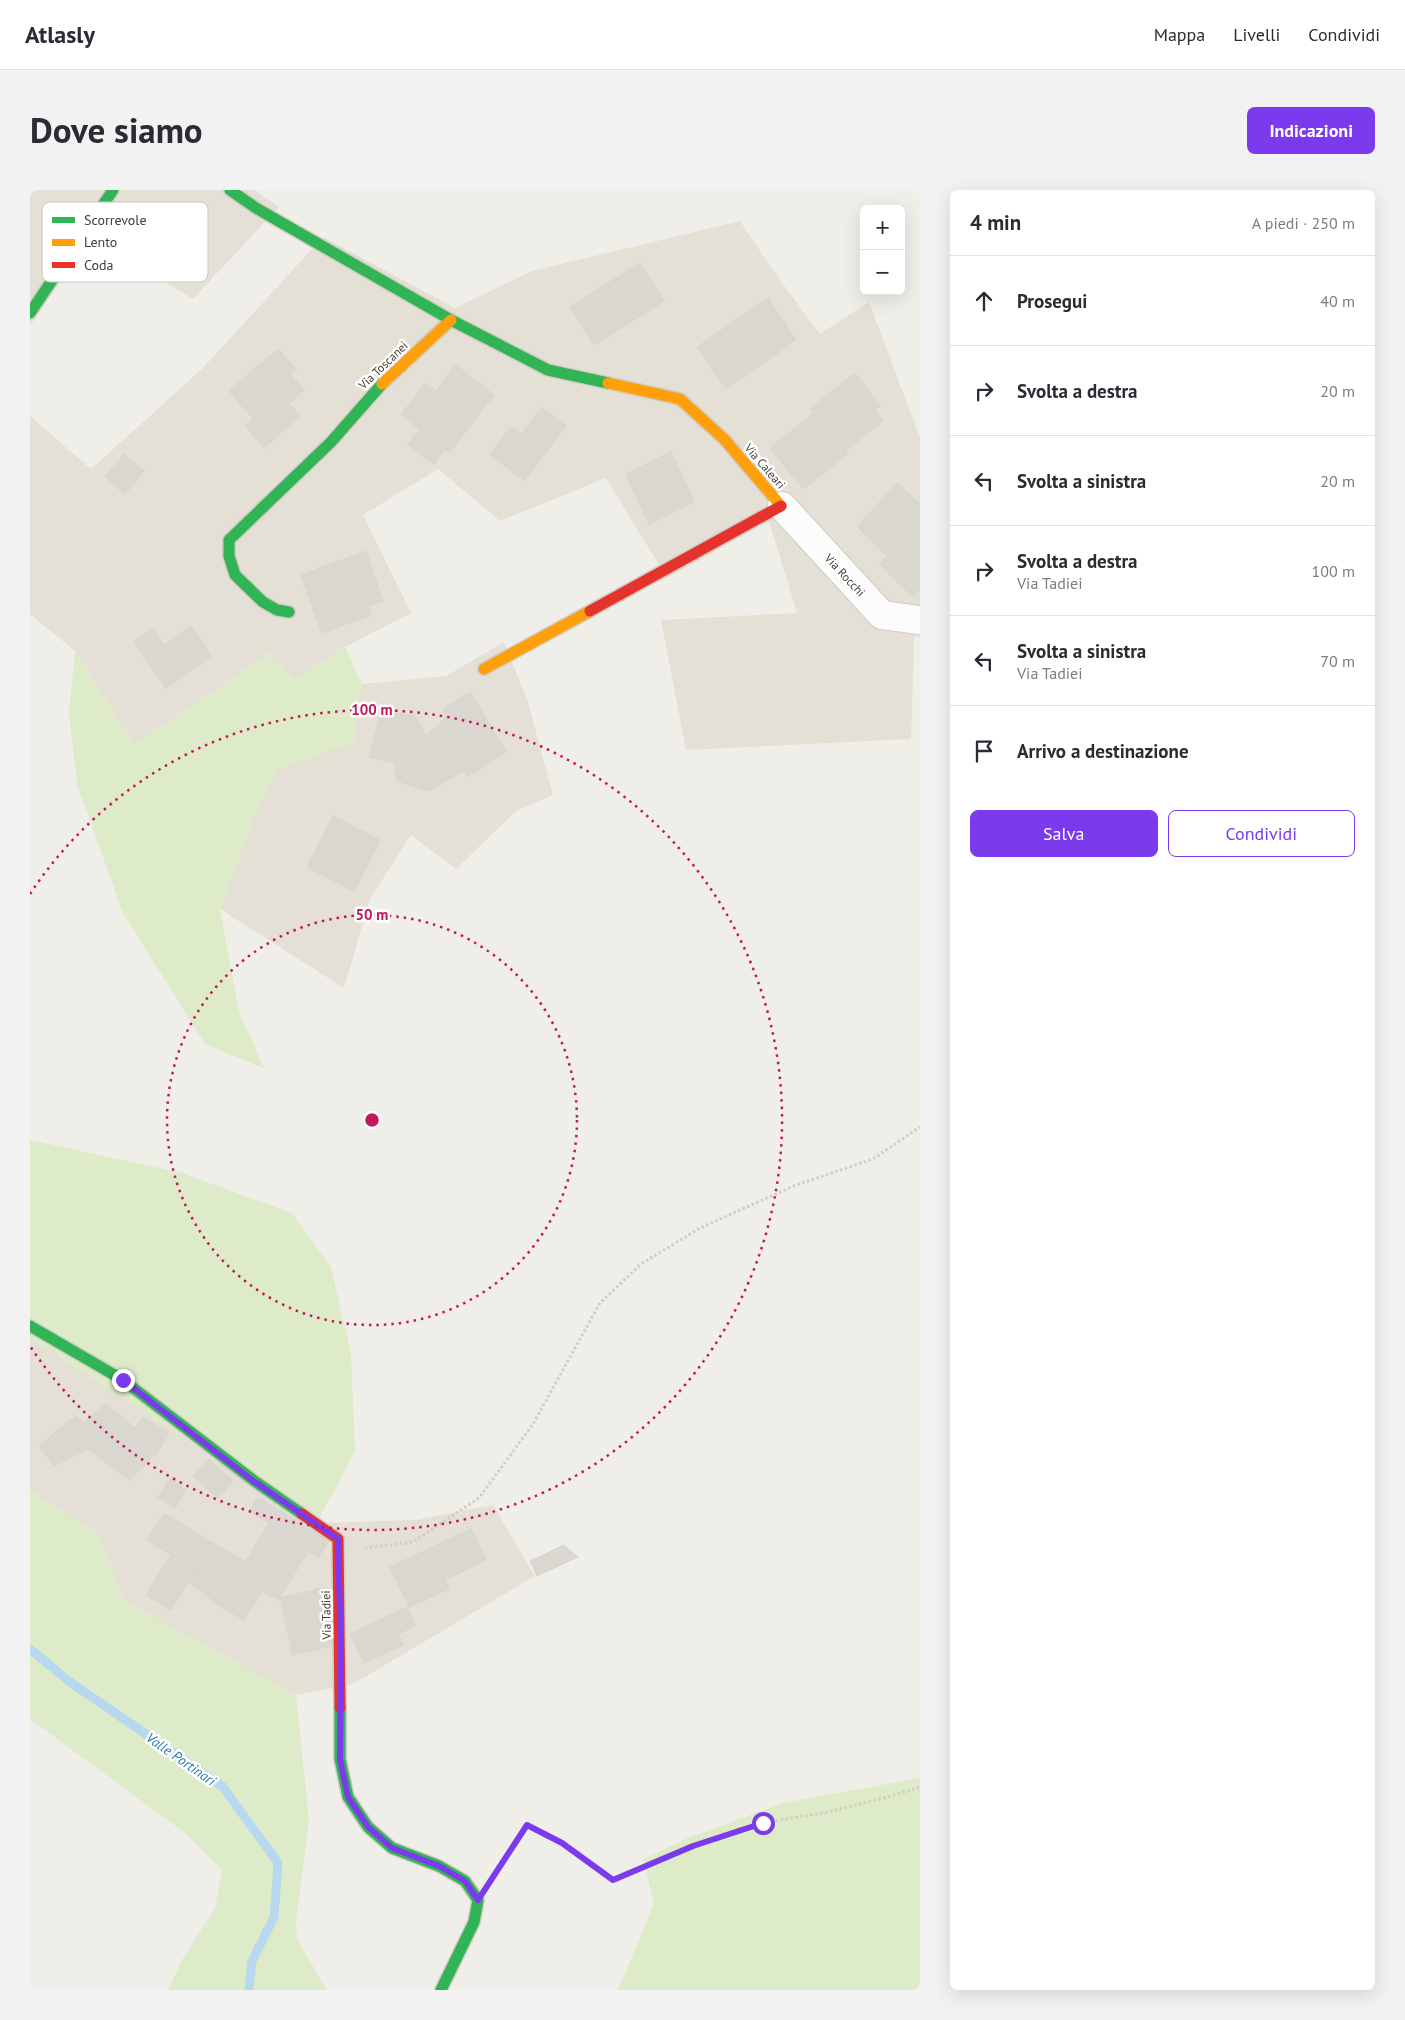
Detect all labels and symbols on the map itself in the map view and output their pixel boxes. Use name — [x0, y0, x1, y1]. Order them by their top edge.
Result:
legend — [42, 202, 208, 282]
text: Scorrevole — [84, 211, 147, 229]
text: Lento — [84, 233, 117, 251]
text: Coda — [84, 256, 114, 274]
street label: Via Toscanei — [355, 338, 411, 393]
street label: Via Caleari — [741, 440, 789, 492]
street label: Via Rocchi — [821, 550, 868, 599]
text: 100 m — [351, 700, 393, 719]
text: 50 m — [356, 905, 388, 924]
centre of rings — [363, 1111, 381, 1129]
route end — [112, 1369, 135, 1392]
street label: Via Tadiei — [318, 1590, 334, 1641]
water label: Valle Portinari — [143, 1728, 220, 1790]
route start — [752, 1812, 775, 1835]

